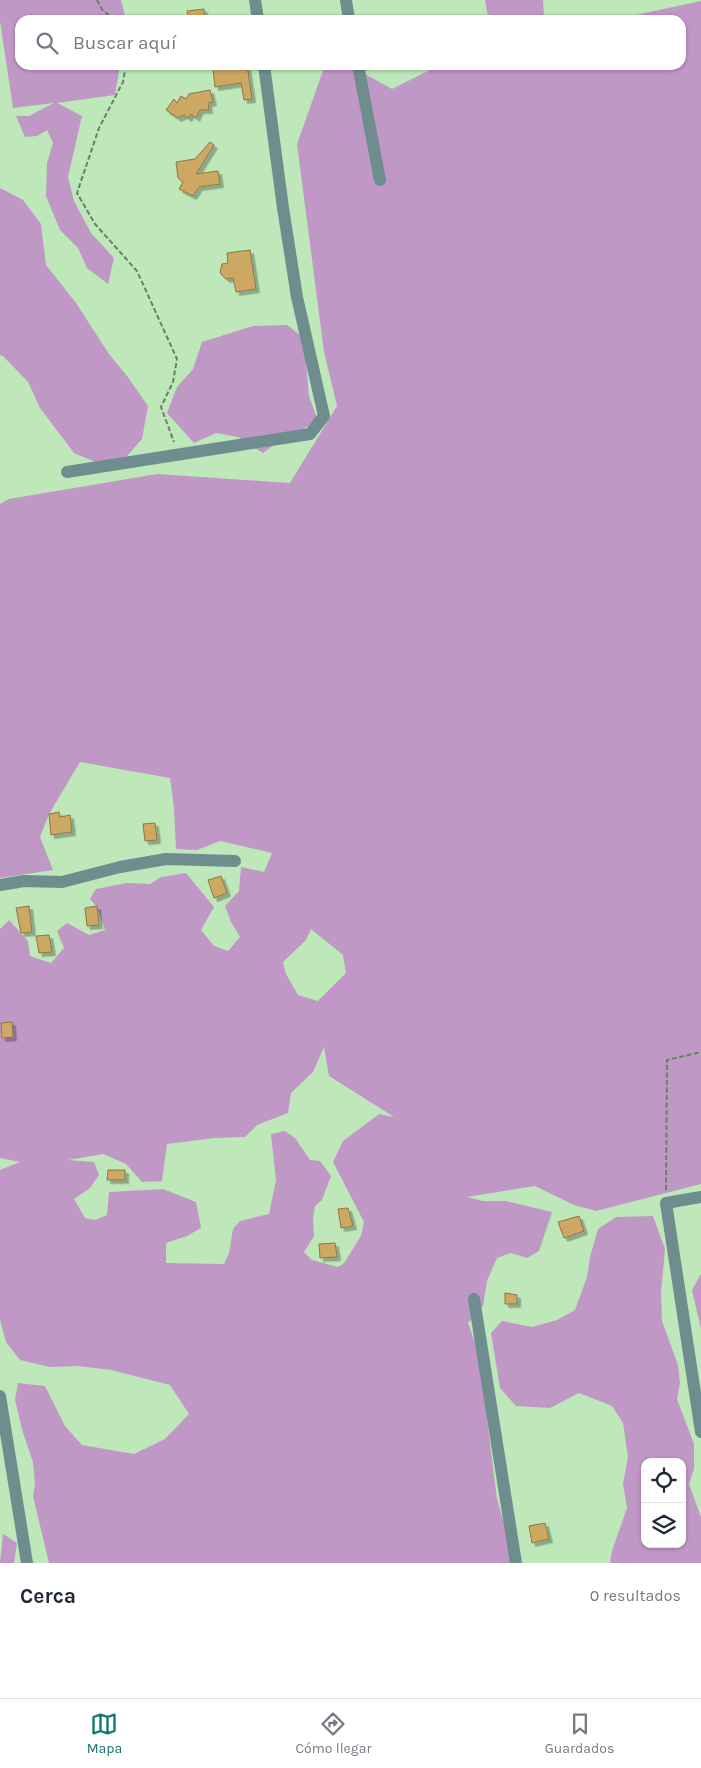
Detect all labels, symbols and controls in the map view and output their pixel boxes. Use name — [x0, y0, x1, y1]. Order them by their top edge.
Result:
search box — [15, 15, 686, 70]
icon: search — [33, 29, 61, 57]
text: Buscar aquí — [73, 32, 177, 54]
map controls — [641, 1458, 686, 1548]
button: locate — [641, 1458, 686, 1503]
button: layers — [641, 1503, 686, 1548]
text: Cerca — [20, 1584, 76, 1608]
text: 0 resultados — [590, 1586, 681, 1605]
tab: Mapa — [87, 1710, 122, 1757]
tab: Cómo llegar — [295, 1710, 371, 1757]
tab: Guardados — [545, 1710, 614, 1757]

